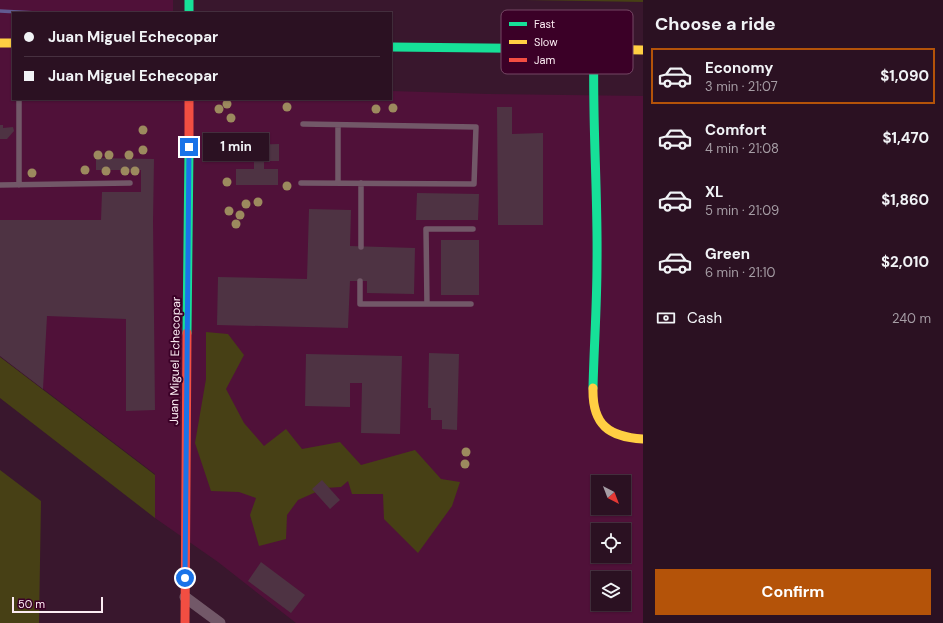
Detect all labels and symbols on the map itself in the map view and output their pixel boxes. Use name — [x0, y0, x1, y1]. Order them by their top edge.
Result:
legend — [501, 10, 633, 74]
text: Fast — [534, 17, 555, 31]
text: Slow — [534, 35, 558, 49]
text: Jam — [534, 53, 555, 67]
callout: 1 min — [203, 133, 269, 161]
route end — [180, 138, 198, 156]
street label: Juan Miguel Echecopar — [166, 296, 184, 425]
north arrow — [591, 475, 631, 515]
route start — [176, 569, 194, 587]
scale bar — [12, 595, 103, 614]

